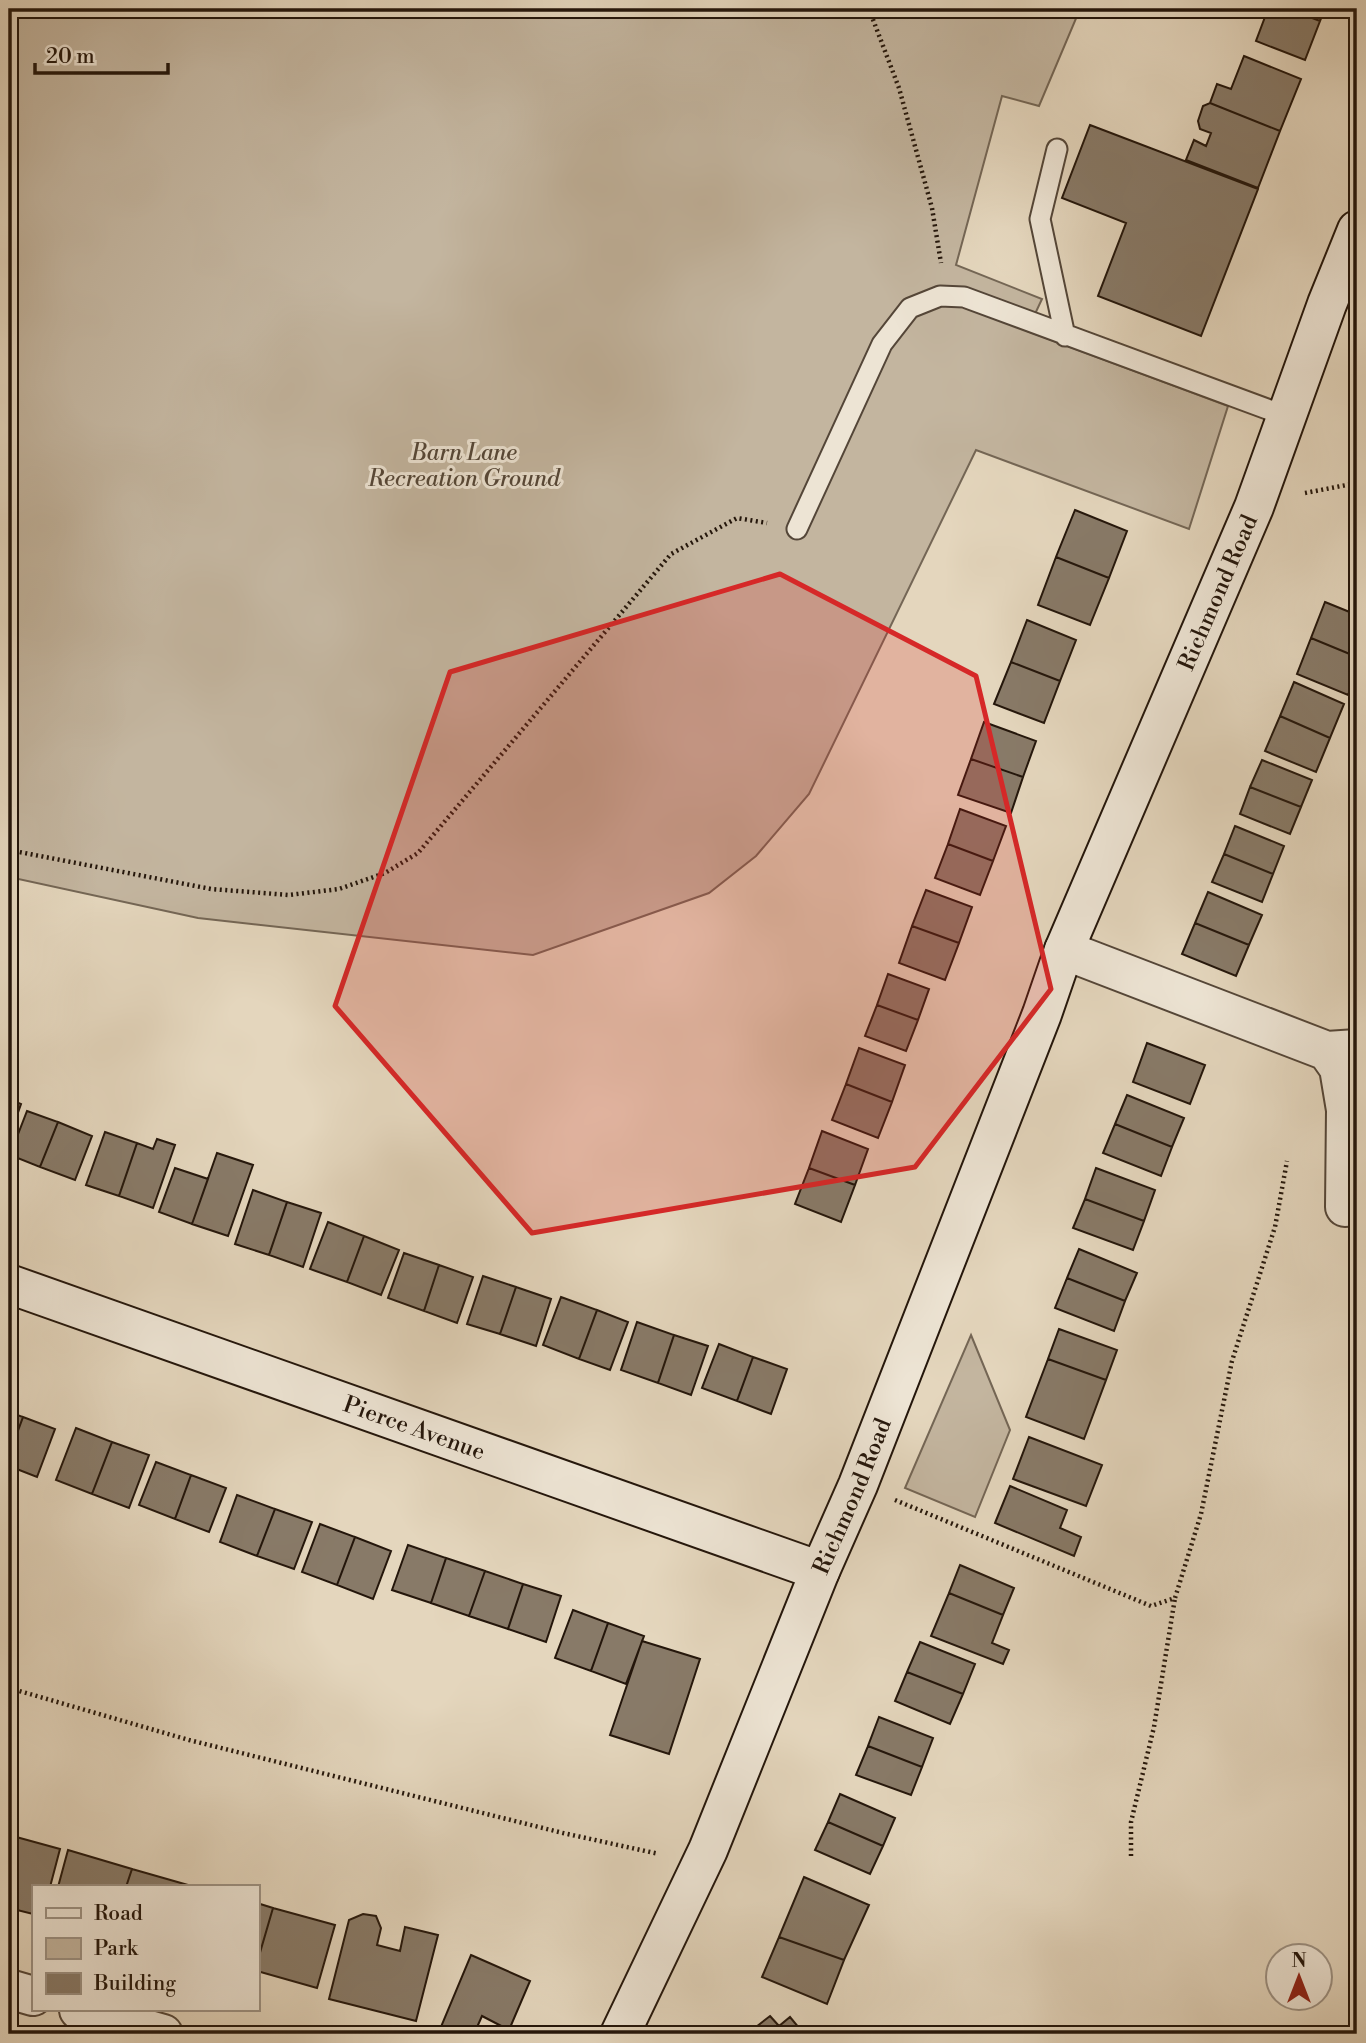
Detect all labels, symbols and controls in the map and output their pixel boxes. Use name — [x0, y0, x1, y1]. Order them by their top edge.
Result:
scale bar — [35, 32, 168, 76]
text: 20 m — [46, 44, 95, 70]
park label: Barn Lane Recreation Ground — [367, 439, 561, 493]
street label: Richmond Road — [1173, 511, 1264, 675]
street label: Pierce Avenue — [339, 1390, 489, 1466]
street label: Richmond Road — [807, 1414, 898, 1579]
legend — [32, 1885, 259, 2011]
text: Road — [94, 1901, 143, 1927]
text: Park — [94, 1936, 139, 1962]
north arrow — [1264, 1941, 1334, 2011]
text: N — [1291, 1949, 1307, 1973]
text: Building — [93, 1971, 176, 1997]

